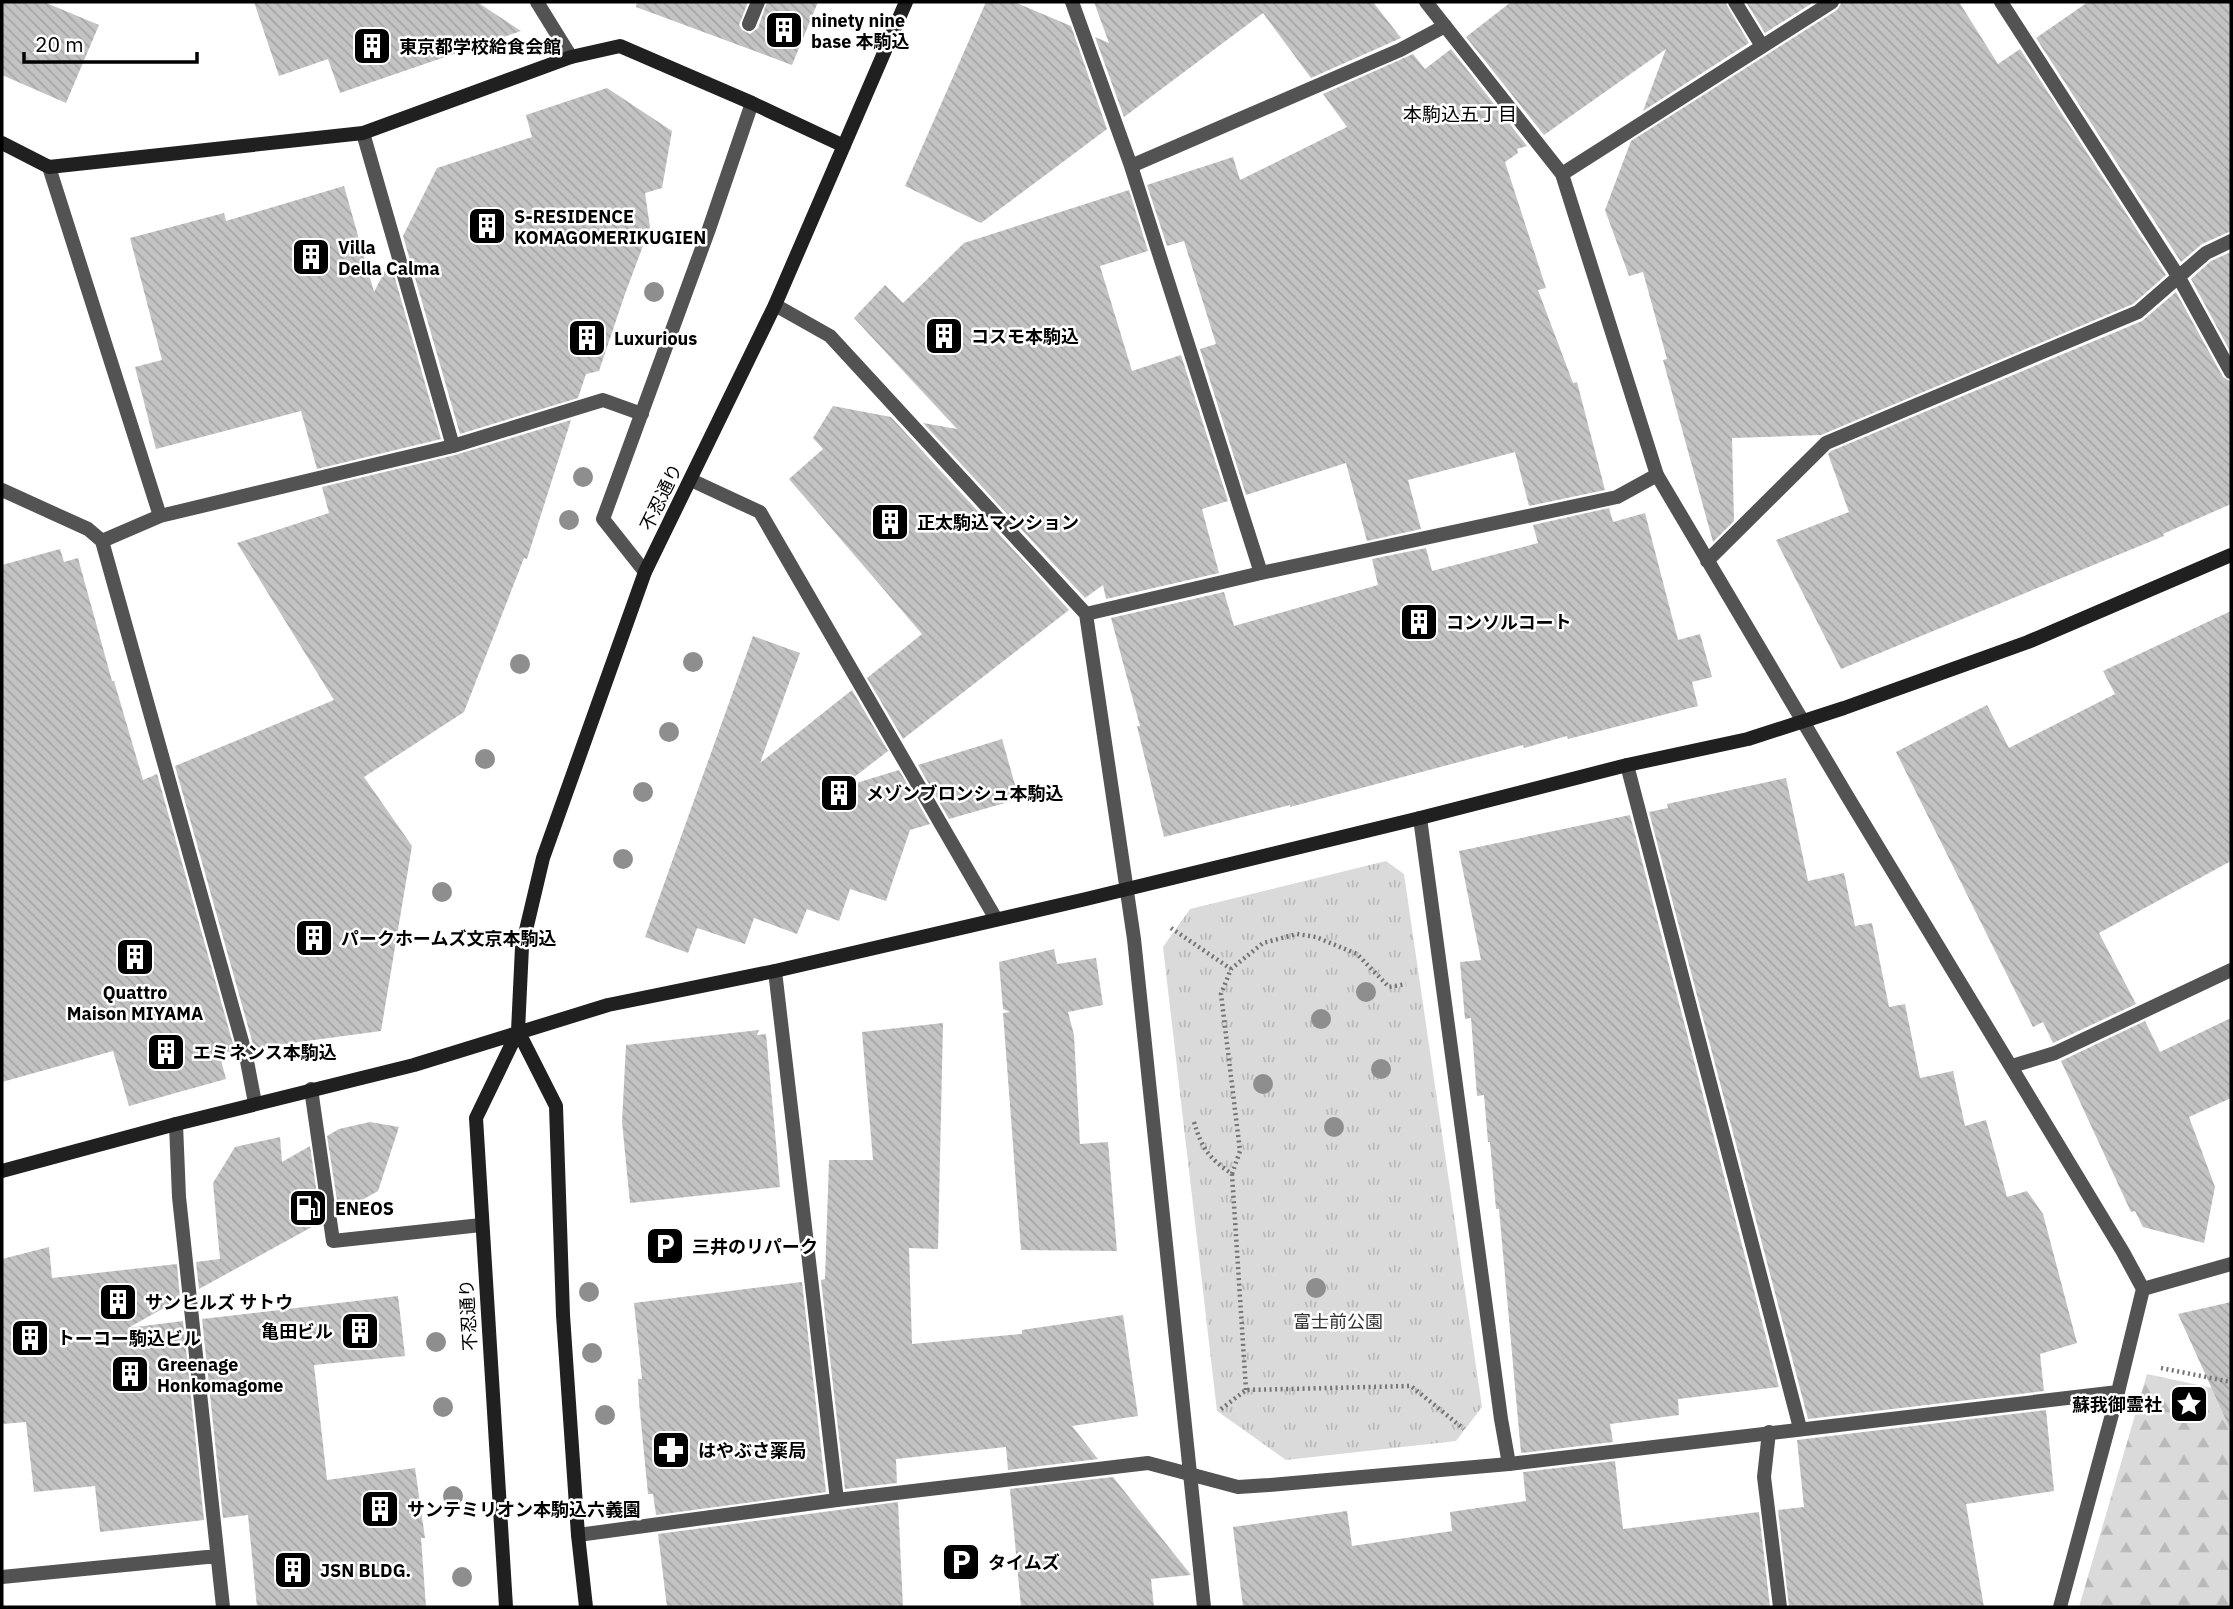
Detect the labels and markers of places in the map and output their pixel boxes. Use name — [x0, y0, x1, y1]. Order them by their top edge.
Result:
building icon: ninety nine base 本駒込 — [763, 9, 805, 51]
place label: ninety nine base 本駒込 — [811, 9, 910, 53]
building icon: 東京都学校給食会館 — [351, 25, 393, 67]
place label: 東京都学校給食会館 — [399, 35, 561, 58]
building icon: S-RESIDENCE KOMAGOMERIKUGIEN — [466, 205, 508, 247]
place label: S-RESIDENCE KOMAGOMERIKUGIEN — [514, 205, 706, 249]
building icon: Villa Della Calma — [290, 236, 332, 278]
place label: Villa Della Calma — [338, 236, 440, 280]
building icon: コスモ本駒込 — [923, 315, 965, 357]
building icon: Luxurious — [566, 317, 608, 359]
place label: コスモ本駒込 — [971, 325, 1079, 348]
place label: Luxurious — [614, 327, 697, 350]
building icon: 正太駒込マンション — [869, 501, 911, 543]
place label: 正太駒込マンション — [917, 511, 1079, 534]
building icon: コンソルコート — [1398, 601, 1440, 643]
place label: コンソルコート — [1446, 611, 1572, 634]
building icon: メゾンブロンシュ本駒込 — [818, 772, 860, 814]
place label: メゾンブロンシュ本駒込 — [866, 782, 1063, 805]
building icon: パークホームズ文京本駒込 — [293, 917, 335, 959]
place label: パークホームズ文京本駒込 — [341, 927, 556, 950]
building icon: Quattro Maison MIYAMA — [114, 936, 156, 978]
place label: Quattro Maison MIYAMA — [67, 981, 203, 1025]
building icon: エミネンス本駒込 — [145, 1031, 187, 1073]
place label: エミネンス本駒込 — [193, 1041, 337, 1064]
fuel station icon: ENEOS — [287, 1187, 329, 1229]
place label: ENEOS — [335, 1197, 394, 1220]
parking icon: 三井のリパーク — [644, 1225, 686, 1267]
place label: 三井のリパーク — [692, 1235, 818, 1258]
building icon: サンヒルズ サトウ — [97, 1281, 139, 1323]
place label: サンヒルズ サトウ — [145, 1291, 293, 1314]
building icon: 亀田ビル — [339, 1310, 381, 1352]
building icon: トーコー駒込ビル — [9, 1317, 51, 1359]
place label: 亀田ビル — [261, 1320, 333, 1343]
place label: トーコー駒込ビル — [57, 1327, 201, 1350]
building icon: Greenage Honkomagome — [109, 1353, 151, 1395]
place label: Greenage Honkomagome — [157, 1353, 284, 1397]
place icon: 蘇我御霊社 — [2168, 1383, 2210, 1425]
place label: 蘇我御霊社 — [2072, 1393, 2162, 1416]
pharmacy icon: はやぶさ薬局 — [650, 1429, 692, 1471]
place label: はやぶさ薬局 — [698, 1439, 806, 1462]
building icon: サンテミリオン本駒込六義園 — [359, 1488, 401, 1530]
place label: サンテミリオン本駒込六義園 — [407, 1498, 641, 1521]
parking icon: タイムズ — [940, 1541, 982, 1583]
building icon: JSN BLDG. — [272, 1549, 314, 1591]
place label: タイムズ — [988, 1551, 1060, 1574]
place label: JSN BLDG. — [320, 1559, 411, 1582]

